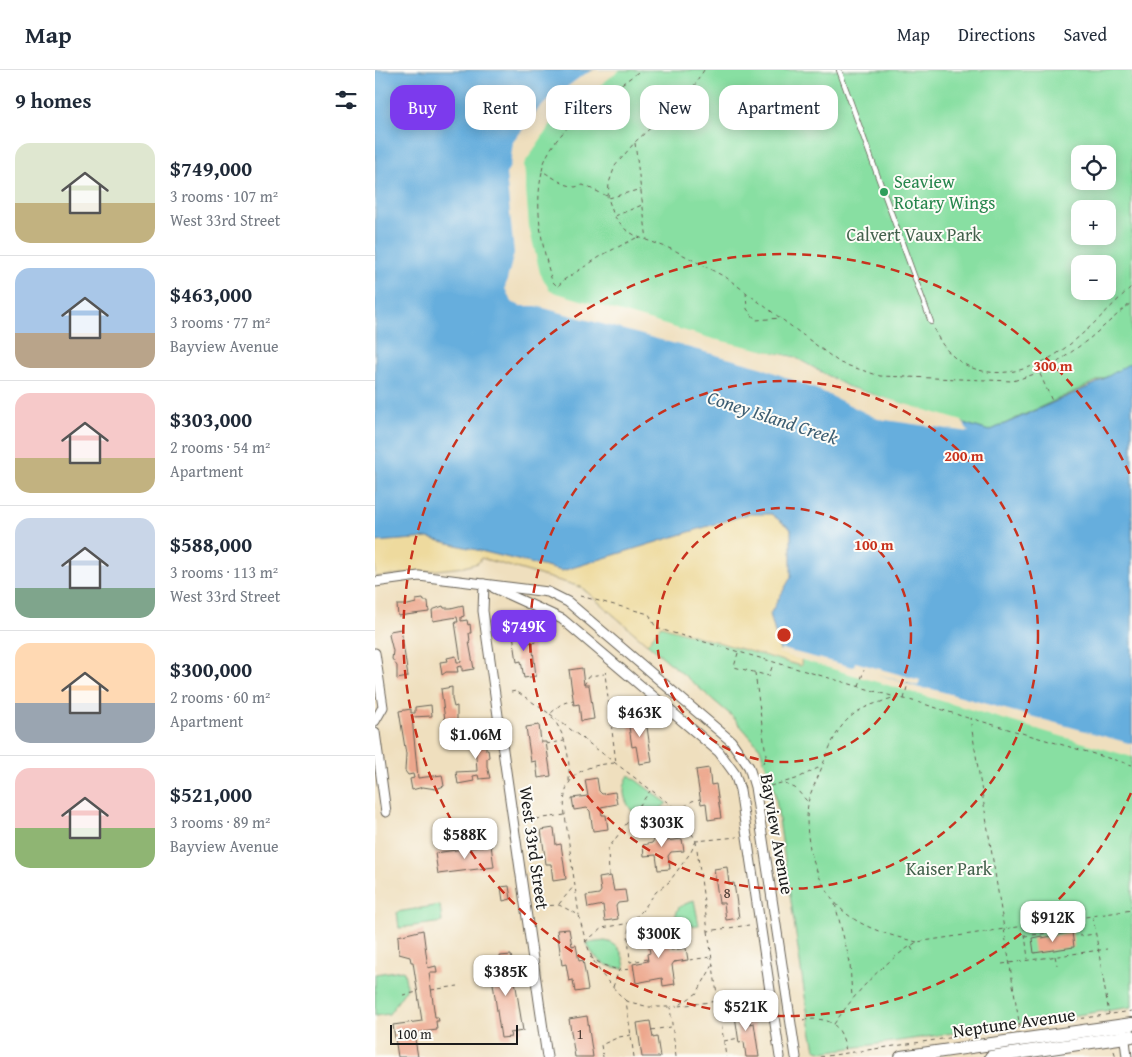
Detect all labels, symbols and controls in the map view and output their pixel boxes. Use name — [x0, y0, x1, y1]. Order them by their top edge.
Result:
text: Map — [25, 17, 72, 52]
text: Map — [897, 21, 930, 48]
text: Directions — [958, 21, 1035, 48]
text: Saved — [1063, 21, 1107, 48]
text: 9 homes — [15, 85, 91, 116]
chip: Buy — [390, 85, 455, 130]
chip: Rent — [465, 85, 536, 130]
chip: Filters — [546, 85, 630, 130]
chip: New — [640, 85, 709, 130]
chip: Apartment — [719, 85, 838, 130]
icon: filters — [332, 86, 360, 114]
map controls — [1071, 145, 1116, 300]
button: locate — [1071, 145, 1116, 190]
text: $749,000 — [170, 153, 252, 184]
icon: home — [55, 163, 115, 223]
place label: Seaview Rotary Wings — [894, 168, 995, 216]
text: 3 rooms · 107 m² — [170, 184, 278, 208]
marker: Seaview Rotary Wings — [878, 186, 890, 198]
button: + — [1071, 200, 1116, 245]
text: West 33rd Street — [170, 208, 280, 232]
park label: Calvert Vaux Park — [847, 221, 982, 248]
button: − — [1071, 255, 1116, 300]
text: $463,000 — [170, 279, 252, 310]
icon: home — [55, 288, 115, 348]
text: 3 rooms · 77 m² — [170, 310, 270, 334]
text: Bayview Avenue — [170, 334, 279, 358]
text: 300 m — [1033, 355, 1073, 376]
water label: Coney Island Creek — [704, 383, 842, 451]
text: $303,000 — [170, 404, 252, 435]
icon: home — [55, 413, 115, 473]
text: 2 rooms · 54 m² — [170, 435, 270, 459]
text: 200 m — [944, 445, 984, 466]
text: Apartment — [170, 459, 243, 483]
text: $588,000 — [170, 529, 252, 560]
text: 100 m — [854, 534, 894, 555]
icon: home — [55, 538, 115, 598]
text: 3 rooms · 113 m² — [170, 560, 278, 584]
text: West 33rd Street — [170, 584, 280, 608]
pin: $749K — [489, 610, 559, 652]
text: $749K — [502, 614, 546, 638]
centre of rings — [775, 626, 793, 644]
text: $300,000 — [170, 654, 252, 685]
icon: home — [55, 663, 115, 723]
text: 2 rooms · 60 m² — [170, 685, 270, 709]
pin: $463K — [605, 696, 675, 738]
text: $463K — [618, 700, 662, 724]
text: Apartment — [170, 709, 243, 733]
pin: $1.06M — [435, 718, 517, 760]
text: $1.06M — [450, 722, 502, 746]
street label: Bayview Avenue — [754, 771, 801, 896]
text: $521,000 — [170, 779, 252, 810]
street label: West 33rd Street — [512, 785, 557, 912]
icon: home — [55, 788, 115, 848]
pin: $303K — [627, 806, 697, 848]
text: 3 rooms · 89 m² — [170, 810, 270, 834]
text: $303K — [640, 810, 684, 834]
pin: $588K — [430, 818, 500, 860]
text: $588K — [443, 822, 487, 846]
text: Bayview Avenue — [170, 834, 279, 858]
park label: Kaiser Park — [906, 855, 993, 882]
house number: 8 — [723, 882, 731, 903]
pin: $912K — [1018, 900, 1088, 943]
text: $912K — [1031, 905, 1075, 929]
pin: $300K — [624, 916, 694, 959]
text: $300K — [637, 921, 681, 945]
pin: $385K — [471, 954, 541, 997]
text: $385K — [484, 959, 528, 983]
pin: $521K — [711, 990, 781, 1032]
text: $521K — [724, 994, 768, 1018]
street label: Neptune Avenue — [951, 1001, 1077, 1044]
scale bar — [390, 1022, 517, 1045]
house number: 1 — [576, 1023, 584, 1044]
text: 100 m — [397, 1024, 432, 1044]

